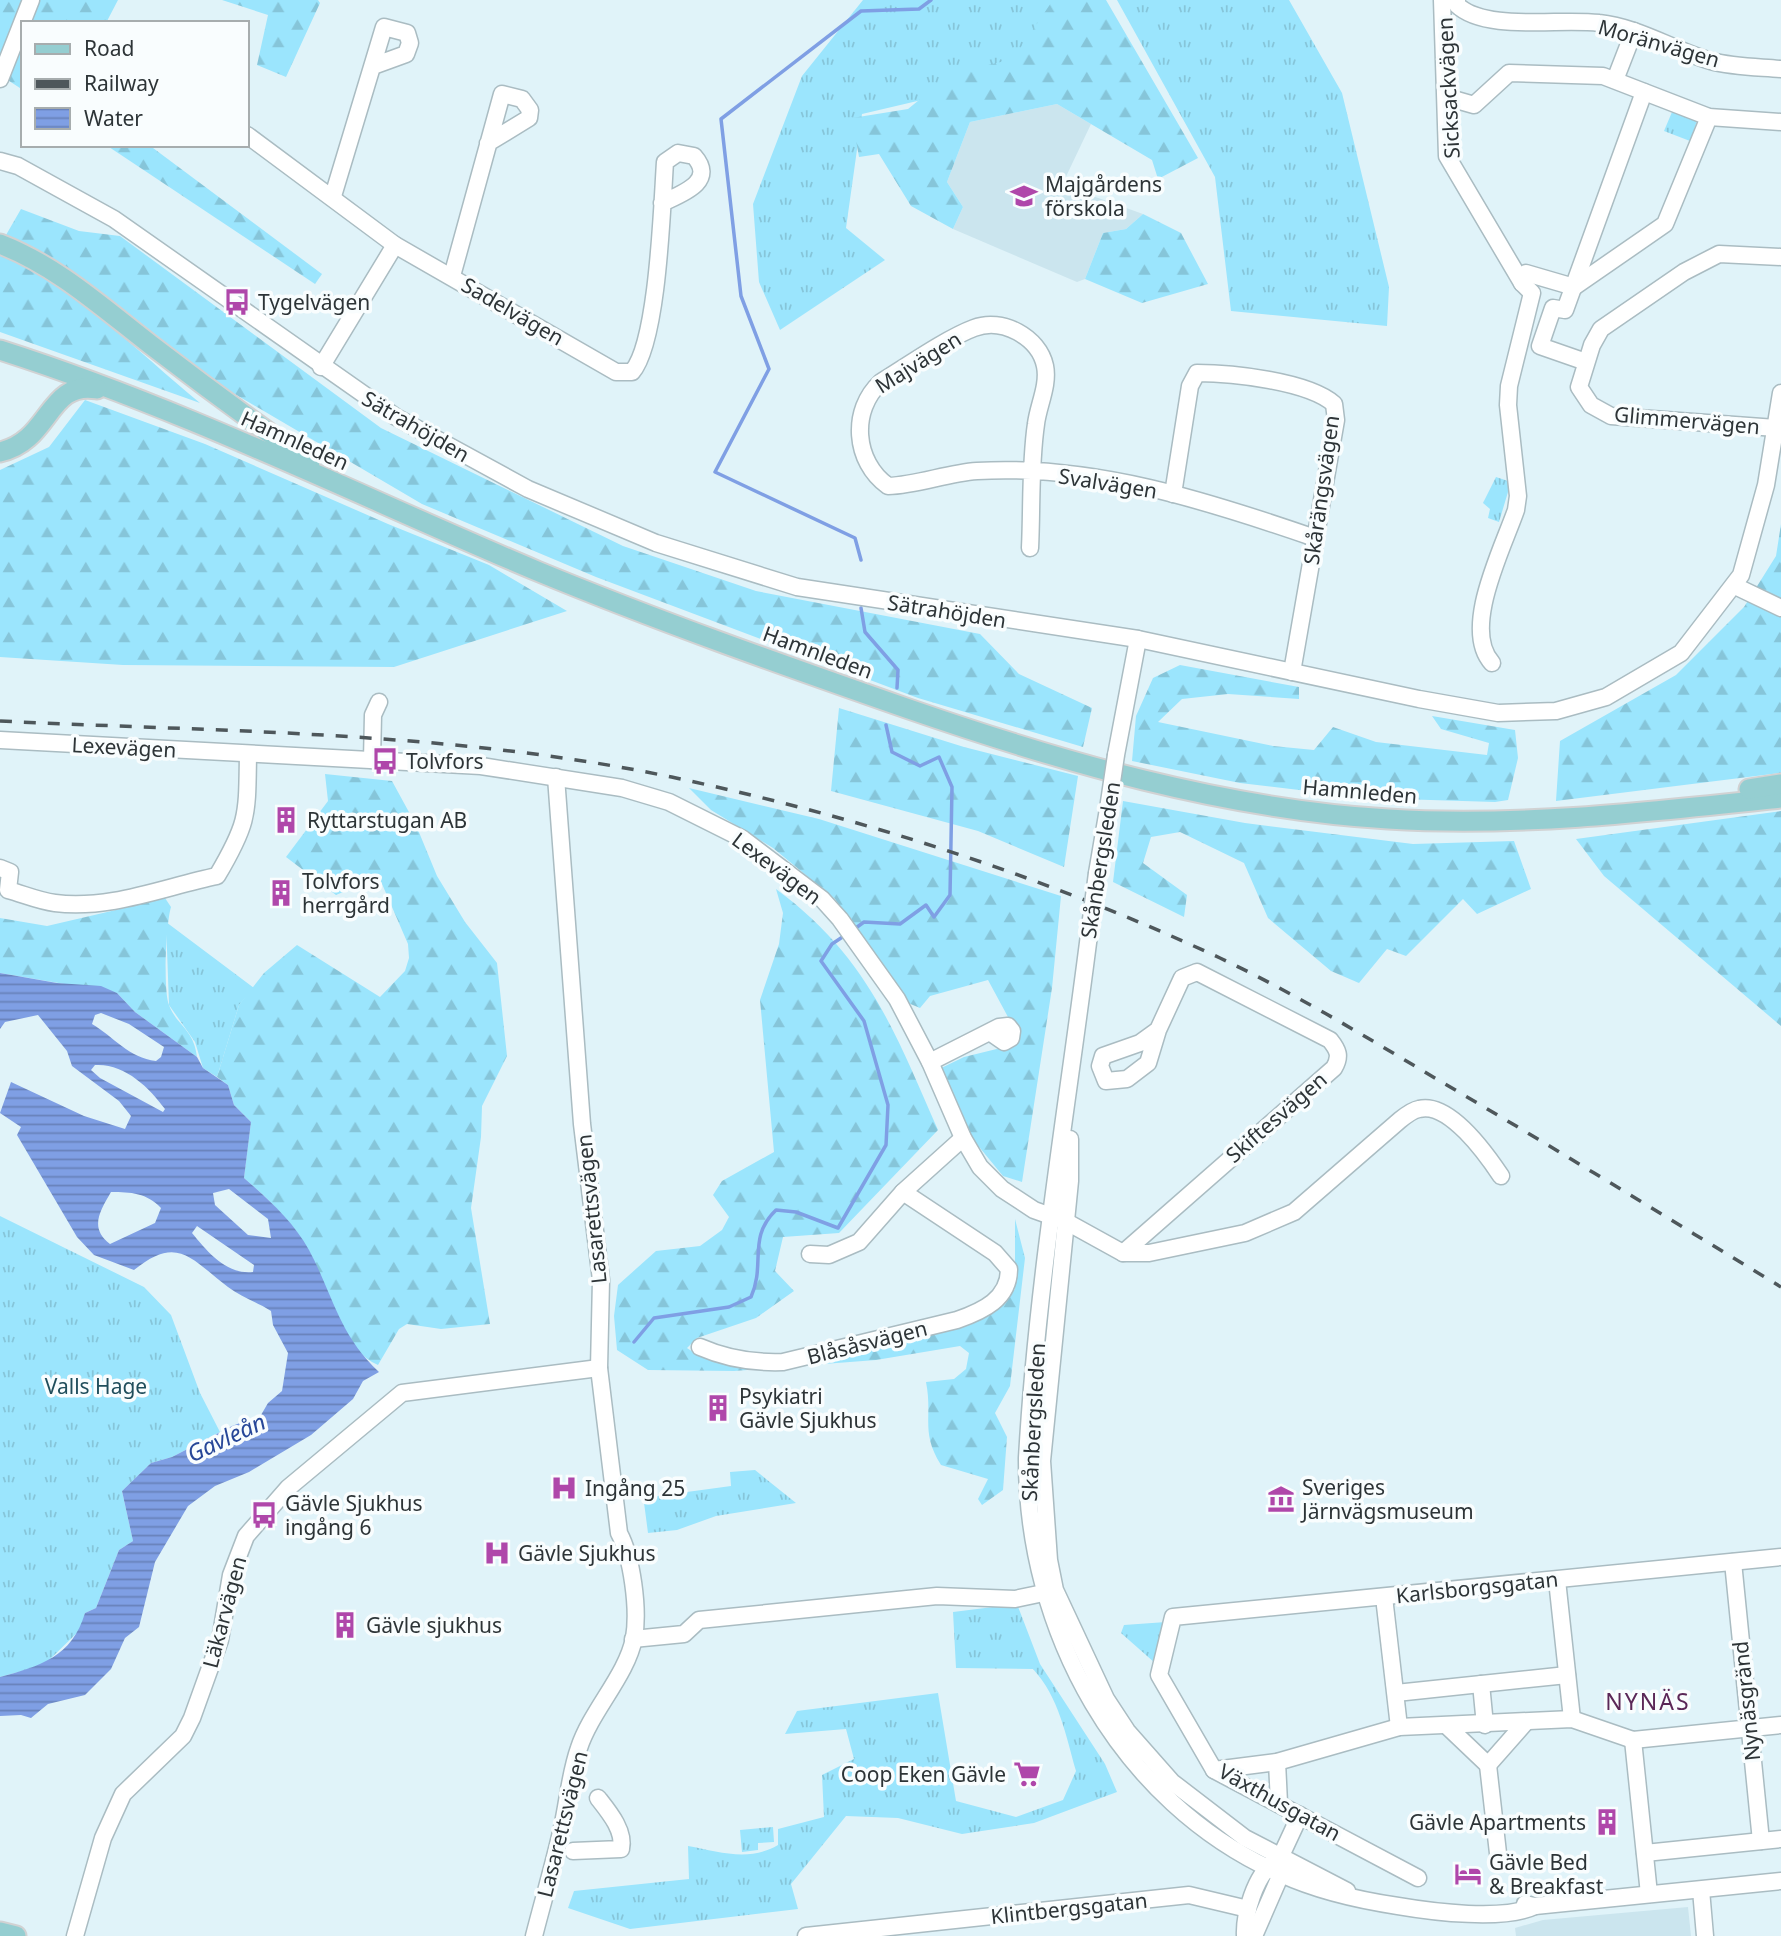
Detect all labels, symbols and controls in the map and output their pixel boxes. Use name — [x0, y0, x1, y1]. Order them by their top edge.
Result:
street label: Moränvägen — [1595, 12, 1723, 74]
street label: Sicksackvägen — [1430, 17, 1466, 159]
legend — [21, 21, 248, 147]
text: Road — [84, 34, 134, 62]
text: Railway — [84, 69, 159, 97]
text: Water — [84, 104, 143, 132]
place label: Majgårdens förskola — [1045, 170, 1162, 222]
school or university icon: Majgårdens förskola — [1009, 181, 1039, 211]
street label: Sadelvägen — [457, 270, 569, 352]
bus stop icon: Tygelvägen — [222, 287, 252, 317]
place label: Tygelvägen — [258, 288, 370, 316]
street label: Majvägen — [870, 325, 966, 399]
street label: Sätrahöjden — [357, 384, 475, 468]
street label: Glimmervägen — [1613, 400, 1761, 440]
street label: Hamnleden — [237, 404, 353, 476]
street label: Skårängsvägen — [1297, 413, 1345, 567]
street label: Svalvägen — [1057, 461, 1159, 505]
street label: Sätrahöjden — [886, 588, 1008, 634]
street label: Hamnleden — [759, 619, 877, 685]
street label: Lexevägen — [71, 730, 177, 764]
bus stop icon: Tolvfors — [370, 746, 400, 776]
place label: Tolvfors — [406, 747, 484, 775]
street label: Hamnleden — [1302, 772, 1418, 810]
street label: Skånbergsleden — [1074, 779, 1126, 941]
building icon: Ryttarstugan AB — [271, 805, 301, 835]
place label: Ryttarstugan AB — [307, 806, 467, 834]
street label: Lexevägen — [727, 825, 827, 911]
place label: Tolvfors herrgård — [302, 867, 390, 919]
building icon: Tolvfors herrgård — [266, 878, 296, 908]
street label: Skiftesvägen — [1220, 1065, 1332, 1169]
street label: Lasarettsvägen — [569, 1133, 613, 1285]
street label: Blåsåsvägen — [804, 1314, 930, 1370]
street label: Skånbergsleden — [1015, 1342, 1051, 1502]
park label: Valls Hage — [45, 1372, 147, 1400]
place label: Psykiatri Gävle Sjukhus — [739, 1382, 877, 1434]
building icon: Psykiatri Gävle Sjukhus — [703, 1393, 733, 1423]
water label: Gavleån — [182, 1405, 270, 1469]
hospital icon: Ingång 25 — [549, 1473, 579, 1503]
place label: Sveriges Järnvägsmuseum — [1300, 1473, 1474, 1525]
place label: Ingång 25 — [585, 1474, 685, 1502]
museum icon: Sveriges Järnvägsmuseum — [1266, 1484, 1296, 1514]
place label: Gävle Sjukhus ingång 6 — [285, 1489, 423, 1541]
bus stop icon: Gävle Sjukhus ingång 6 — [249, 1500, 279, 1530]
hospital icon: Gävle Sjukhus — [482, 1538, 512, 1568]
place label: Gävle Sjukhus — [518, 1539, 656, 1567]
street label: Läkarvägen — [196, 1553, 252, 1671]
street label: Karlsborgsgatan — [1394, 1565, 1560, 1609]
building icon: Gävle sjukhus — [330, 1610, 360, 1640]
place label: Gävle sjukhus — [366, 1611, 502, 1639]
street label: Nynäsgränd — [1726, 1640, 1766, 1762]
district label: NYNÄS — [1605, 1685, 1691, 1717]
street label: Lasarettsvägen — [530, 1748, 594, 1900]
street label: Växthusgatan — [1214, 1757, 1346, 1847]
supermarket icon: Coop Eken Gävle — [1012, 1759, 1042, 1789]
place label: Coop Eken Gävle — [841, 1760, 1006, 1788]
building icon: Gävle Apartments — [1592, 1807, 1622, 1837]
place label: Gävle Apartments — [1409, 1808, 1586, 1836]
place label: Gävle Bed & Breakfast — [1489, 1848, 1604, 1900]
hotel icon: Gävle Bed & Breakfast — [1453, 1859, 1483, 1889]
street label: Klintbergsgatan — [989, 1886, 1149, 1930]

